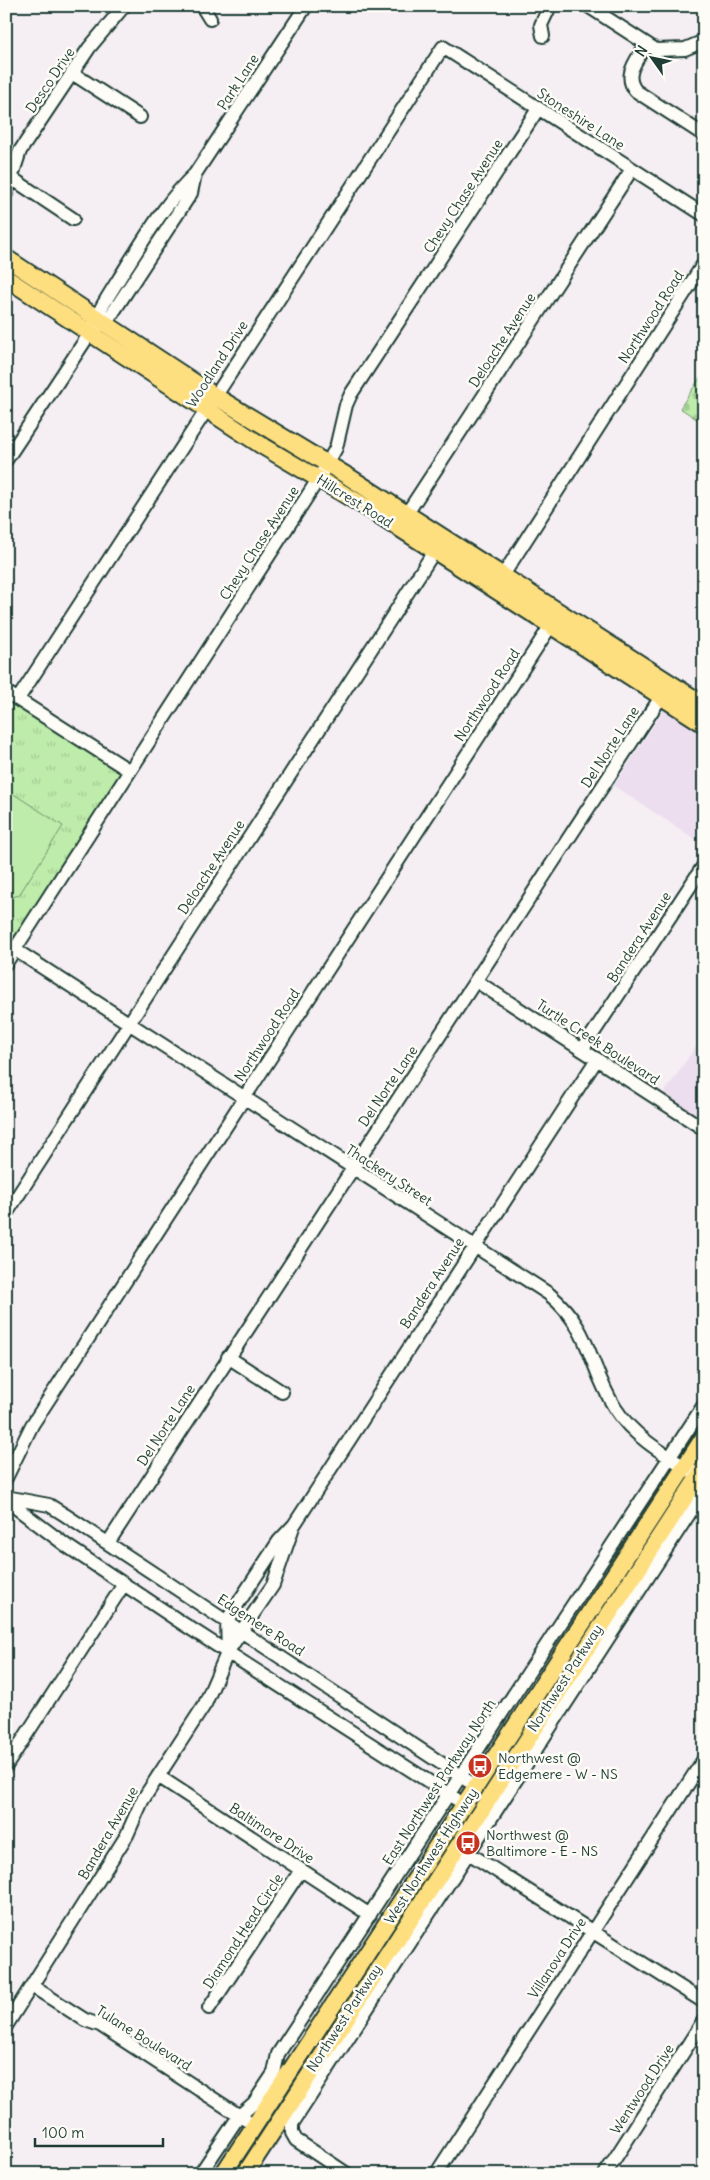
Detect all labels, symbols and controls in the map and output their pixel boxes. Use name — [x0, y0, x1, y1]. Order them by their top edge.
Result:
north arrow — [628, 32, 678, 82]
text: N — [631, 42, 651, 60]
street label: Desco Drive — [22, 44, 78, 116]
street label: Park Lane — [213, 51, 263, 113]
street label: Stoneshire Lane — [534, 84, 628, 154]
street label: Chevy Chase Avenue — [419, 136, 507, 256]
street label: Northwood Road — [614, 267, 688, 367]
street label: Deloache Avenue — [465, 289, 539, 391]
street label: Woodland Drive — [182, 317, 252, 411]
street label: Hillcrest Road — [313, 470, 397, 532]
street label: Chevy Chase Avenue — [215, 483, 303, 603]
street label: Northwood Road — [450, 645, 524, 745]
street label: Del Norte Lane — [577, 703, 643, 791]
street label: Deloache Avenue — [174, 816, 248, 918]
street label: Bandera Avenue — [603, 888, 675, 986]
street label: Northwood Road — [230, 985, 304, 1085]
street label: Turtle Creek Boulevard — [533, 995, 663, 1089]
street label: Del Norte Lane — [354, 1042, 422, 1130]
street label: Thackery Street — [342, 1140, 436, 1210]
street label: Bandera Avenue — [396, 1234, 468, 1332]
street label: Del Norte Lane — [133, 1381, 199, 1469]
street label: Edgemere Road — [214, 1590, 308, 1660]
street label: Northwest Parkway — [524, 1621, 606, 1735]
street label: East Northwest Parkway North — [379, 1696, 499, 1868]
place label: Northwest @ Edgemere - W - NS — [498, 1749, 618, 1783]
bus stop icon: Northwest @ Edgemere - W - NS — [467, 1753, 493, 1779]
street label: Bandera Avenue — [74, 1783, 142, 1883]
street label: West Northwest Highway — [380, 1784, 482, 1928]
street label: Baltimore Drive — [226, 1799, 318, 1867]
place label: Northwest @ Baltimore - E - NS — [486, 1826, 598, 1860]
bus stop icon: Northwest @ Baltimore - E - NS — [455, 1830, 481, 1856]
street label: Diamond Head Circle — [199, 1870, 287, 1992]
street label: Villanova Drive — [524, 1914, 590, 2002]
street label: Northwest Parkway — [303, 1961, 385, 2075]
street label: Tulane Boulevard — [93, 2001, 195, 2075]
street label: Wentwood Drive — [606, 2041, 678, 2137]
scale bar — [35, 2115, 162, 2147]
text: 100 m — [42, 2123, 84, 2142]

